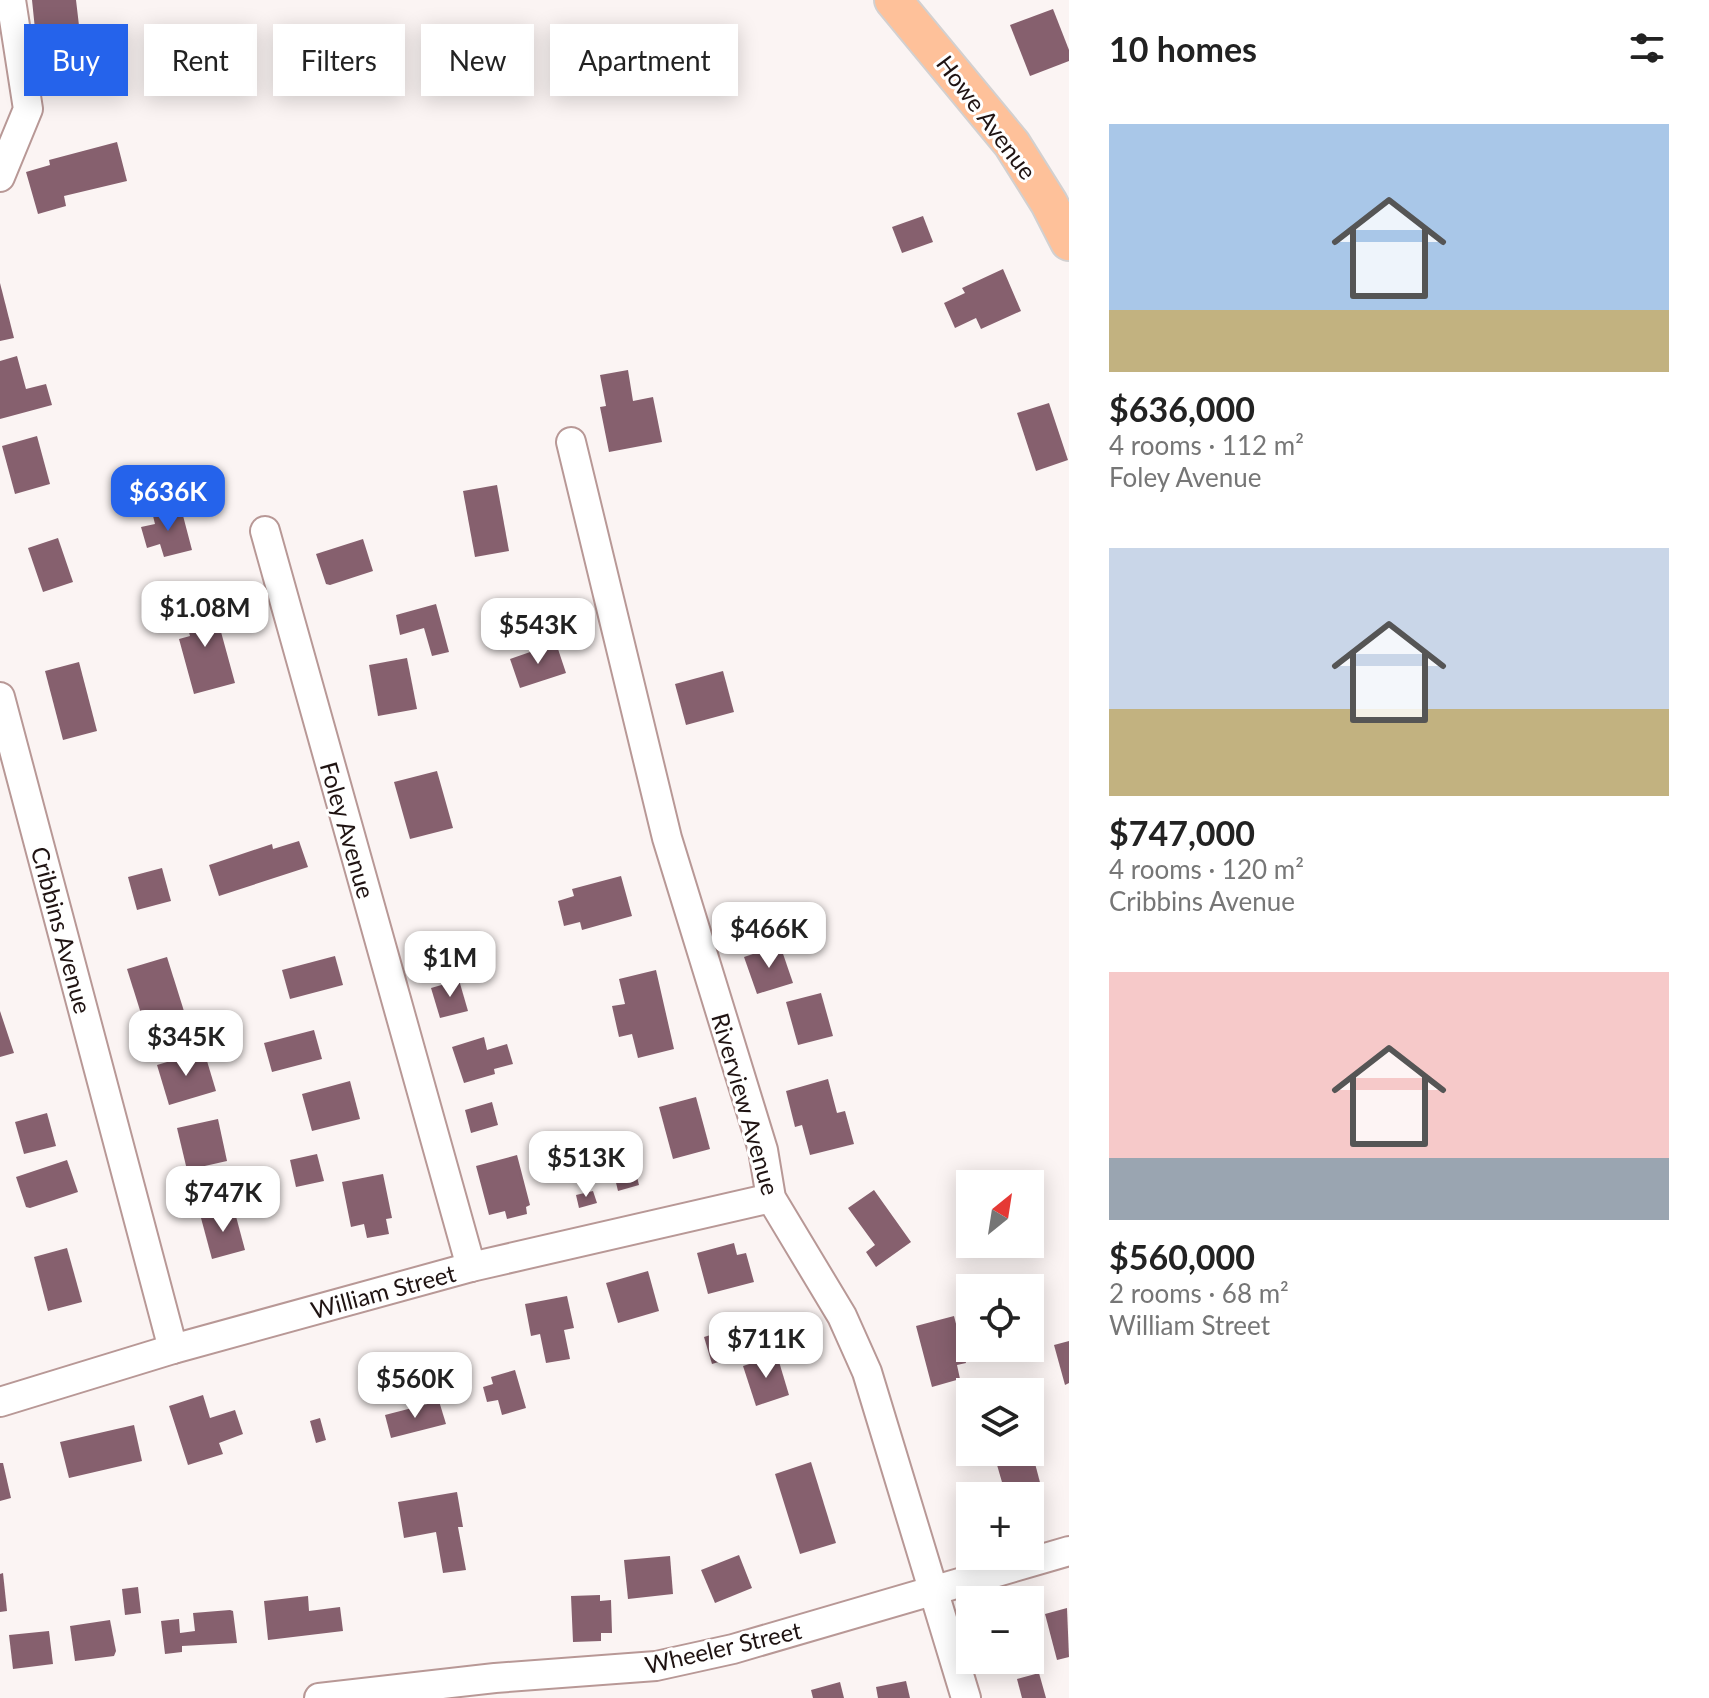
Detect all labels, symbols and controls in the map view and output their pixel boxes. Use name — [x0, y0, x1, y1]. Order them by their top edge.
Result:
chip: Buy — [24, 24, 128, 96]
chip: Rent — [144, 24, 257, 96]
chip: Filters — [273, 24, 405, 96]
chip: New — [421, 24, 534, 96]
chip: Apartment — [550, 24, 738, 96]
icon: filters — [1625, 26, 1669, 70]
text: 10 homes — [1109, 28, 1257, 69]
street label: Howe Avenue — [931, 49, 1043, 185]
icon: home — [1317, 176, 1461, 320]
text: $636,000 — [1109, 388, 1255, 429]
text: 4 rooms · 112 m² — [1109, 429, 1304, 461]
text: Foley Avenue — [1109, 461, 1261, 493]
pin: $636K — [112, 465, 224, 533]
text: $636K — [129, 475, 207, 507]
pin: $1.08M — [140, 581, 270, 649]
text: $1.08M — [159, 591, 251, 623]
pin: $543K — [482, 598, 594, 666]
icon: home — [1317, 600, 1461, 744]
text: $543K — [499, 608, 577, 640]
street label: Foley Avenue — [315, 758, 381, 902]
text: $747,000 — [1109, 812, 1255, 853]
street label: Cribbins Avenue — [26, 843, 98, 1017]
text: 4 rooms · 120 m² — [1109, 853, 1304, 885]
text: Cribbins Avenue — [1109, 885, 1295, 917]
pin: $466K — [713, 902, 825, 970]
text: $466K — [730, 912, 808, 944]
pin: $1M — [411, 931, 489, 999]
text: $1M — [423, 941, 477, 973]
pin: $345K — [130, 1010, 242, 1078]
street label: Riverview Avenue — [706, 1010, 786, 1198]
text: $345K — [147, 1020, 225, 1052]
icon: home — [1317, 1024, 1461, 1168]
pin: $513K — [530, 1131, 642, 1199]
text: $513K — [547, 1141, 625, 1173]
pin: $747K — [167, 1166, 279, 1234]
north arrow — [956, 1170, 1044, 1258]
map controls — [956, 1170, 1044, 1674]
text: $747K — [184, 1176, 262, 1208]
text: $560,000 — [1109, 1236, 1255, 1277]
street label: William Street — [307, 1258, 459, 1324]
button: locate — [956, 1274, 1044, 1362]
text: 2 rooms · 68 m² — [1109, 1277, 1289, 1309]
text: William Street — [1109, 1309, 1270, 1341]
pin: $711K — [710, 1312, 822, 1380]
text: $711K — [727, 1322, 805, 1354]
pin: $560K — [359, 1352, 471, 1420]
text: $560K — [376, 1362, 454, 1394]
button: layers — [956, 1378, 1044, 1466]
button: + — [956, 1482, 1044, 1570]
button: − — [956, 1586, 1044, 1674]
street label: Wheeler Street — [642, 1615, 804, 1679]

